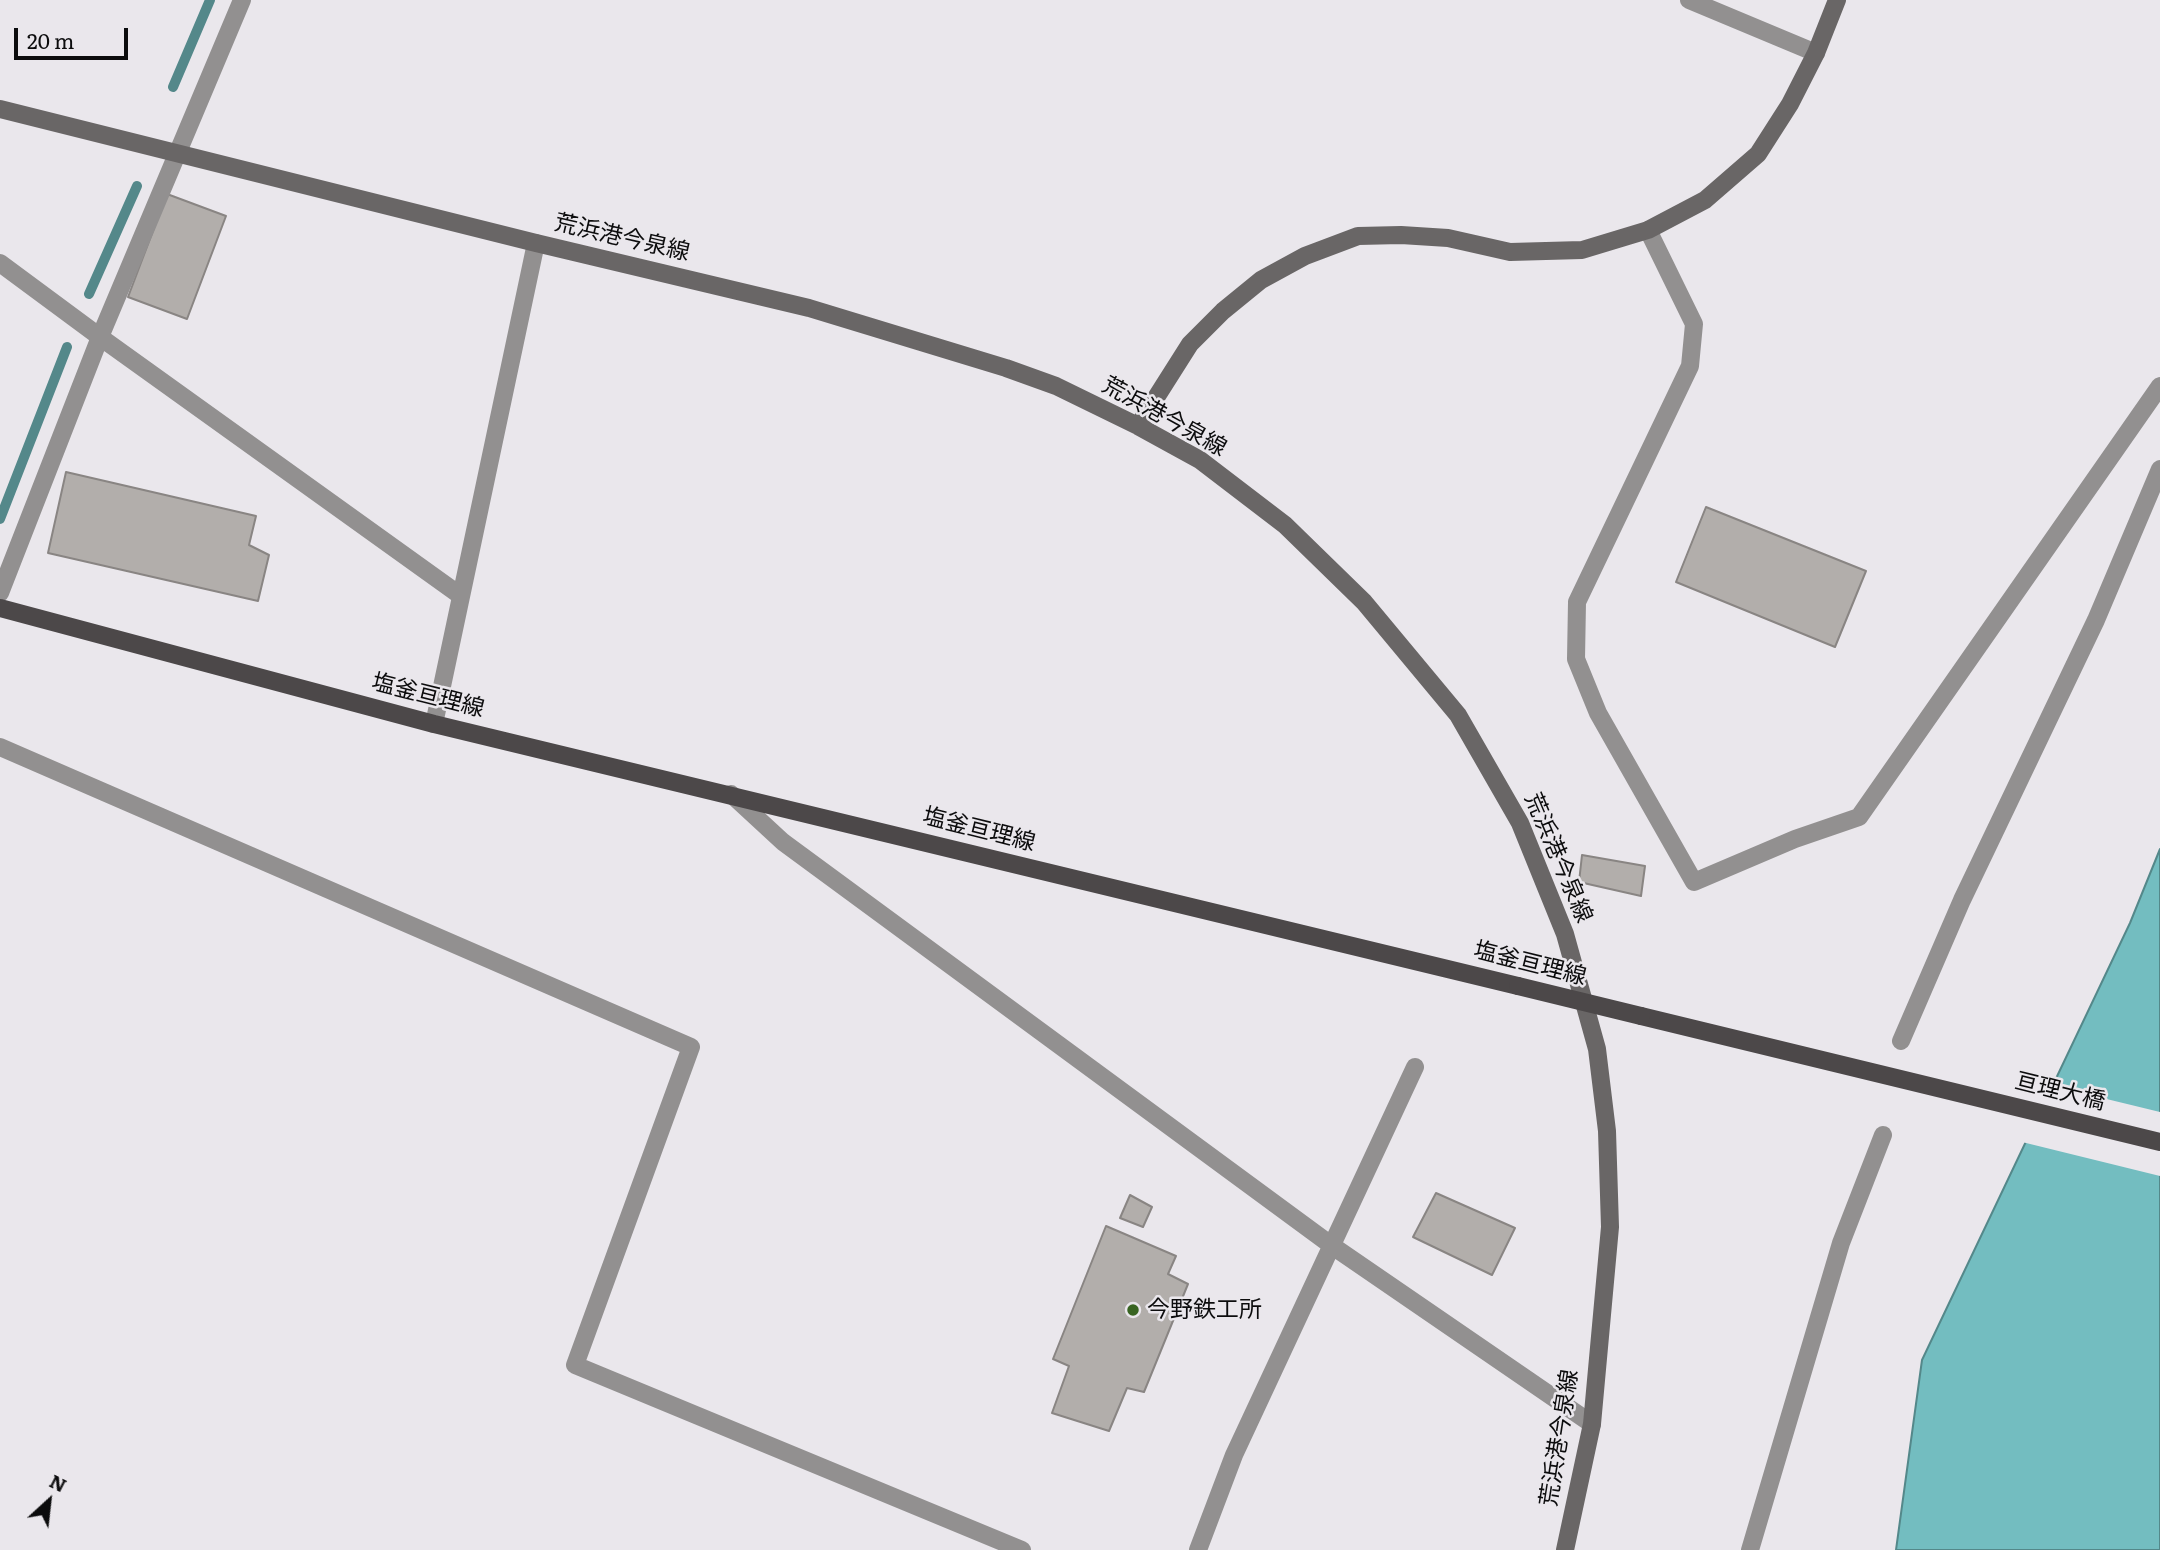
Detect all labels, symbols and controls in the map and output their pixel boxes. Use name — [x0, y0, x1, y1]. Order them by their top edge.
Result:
scale bar — [18, 14, 131, 58]
text: 20 m — [27, 24, 74, 55]
street label: 荒浜港今泉線 — [552, 209, 692, 267]
street label: 荒浜港今泉線 — [1097, 371, 1231, 463]
street label: 塩釜亘理線 — [369, 669, 487, 723]
street label: 荒浜港今泉線 — [1518, 789, 1598, 927]
street label: 塩釜亘理線 — [920, 803, 1038, 857]
street label: 塩釜亘理線 — [1471, 937, 1589, 991]
street label: 亘理大橋 — [2012, 1067, 2108, 1117]
place label: 今野鉄工所 — [1147, 1296, 1262, 1324]
marker: 今野鉄工所 — [1125, 1302, 1141, 1318]
street label: 荒浜港今泉線 — [1536, 1368, 1584, 1508]
north arrow — [14, 1466, 84, 1536]
text: N — [45, 1466, 72, 1498]

